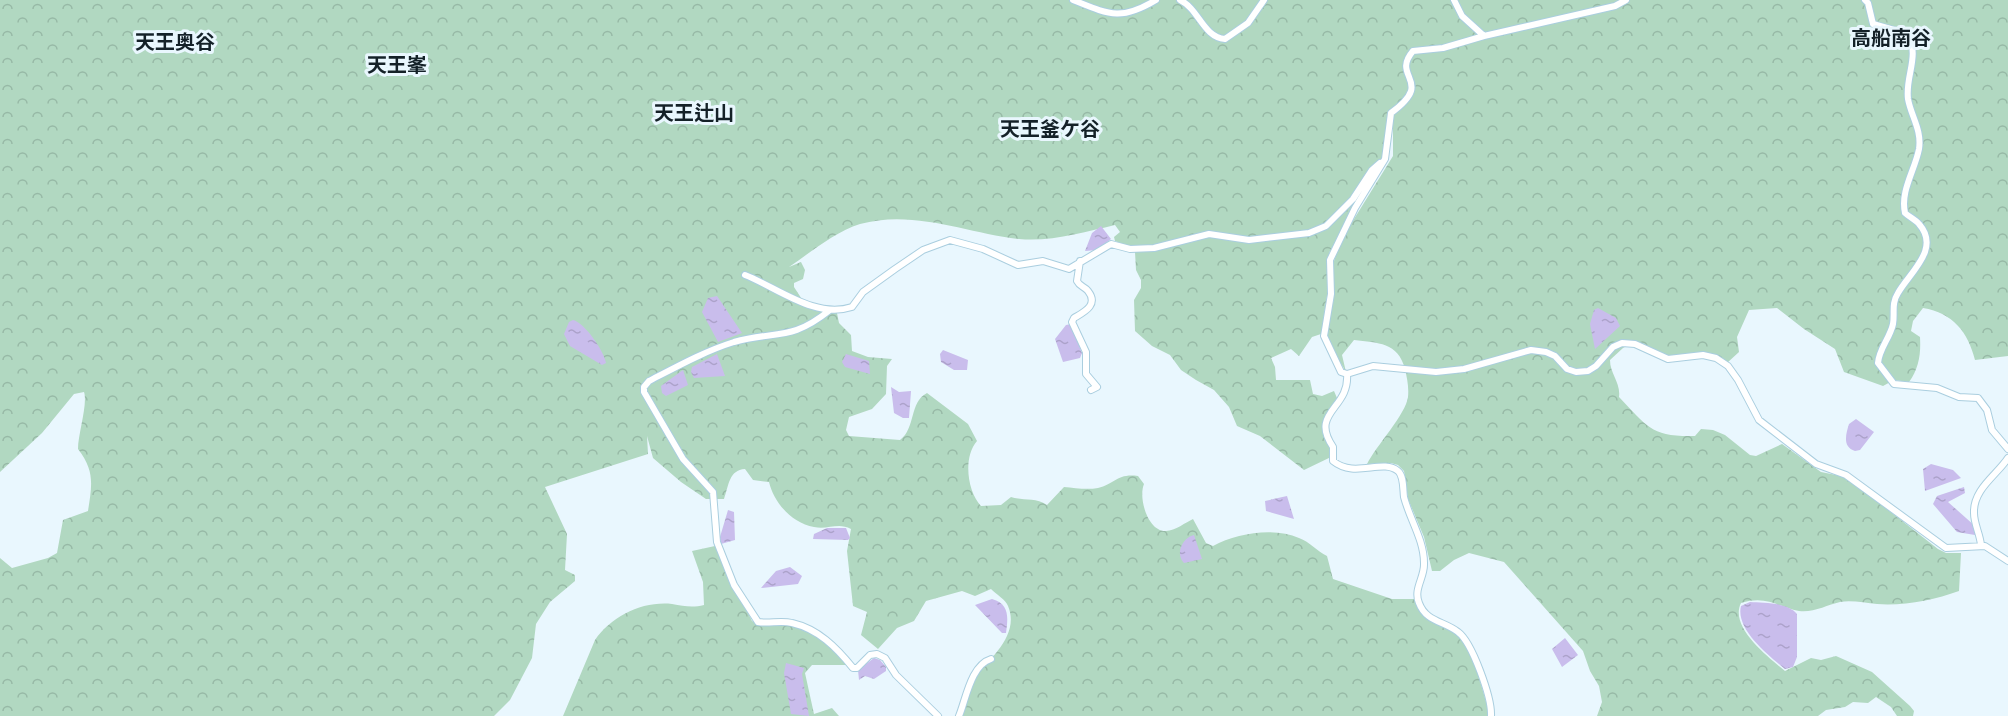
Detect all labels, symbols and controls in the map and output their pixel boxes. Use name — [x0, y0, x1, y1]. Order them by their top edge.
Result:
district label: 高船南谷 — [1851, 27, 1931, 51]
district label: 天王奥谷 — [135, 31, 215, 55]
district label: 天王峯 — [367, 54, 427, 78]
district label: 天王辻山 — [654, 102, 734, 126]
district label: 天王釜ケ谷 — [1000, 118, 1100, 142]

